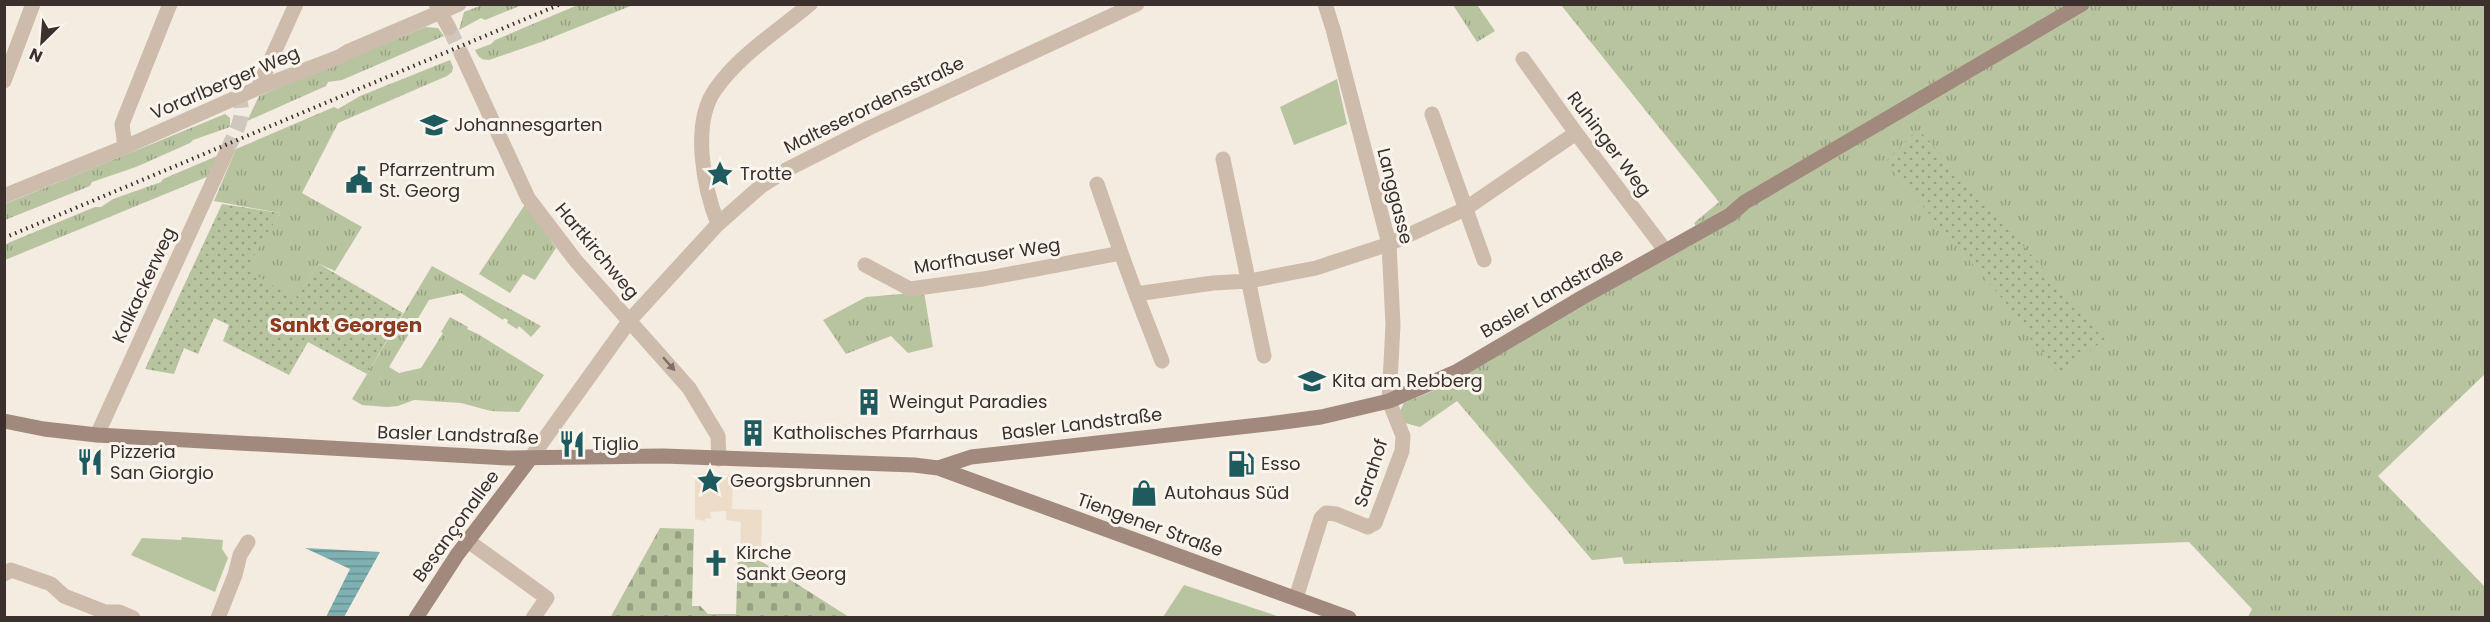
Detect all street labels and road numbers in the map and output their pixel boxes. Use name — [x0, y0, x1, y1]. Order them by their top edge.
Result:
street label: Vorarlberger Weg — [147, 40, 303, 125]
street label: Malteserordensstraße — [779, 50, 968, 159]
street label: Ruhinger Weg — [1562, 86, 1657, 201]
street label: Langgasse — [1372, 145, 1419, 246]
street label: Hartkirchweg — [550, 197, 645, 304]
street label: Kalkackerweg — [106, 223, 181, 347]
street label: Morfhauser Weg — [912, 232, 1062, 279]
street label: Basler Landstraße — [1476, 241, 1628, 344]
street label: Basler Landstraße — [1000, 401, 1164, 446]
street label: Basler Landstraße — [377, 419, 539, 450]
street label: Sarahof — [1348, 435, 1393, 510]
street label: Besançonallee — [407, 465, 505, 587]
street label: Tiengener Straße — [1074, 486, 1227, 563]

